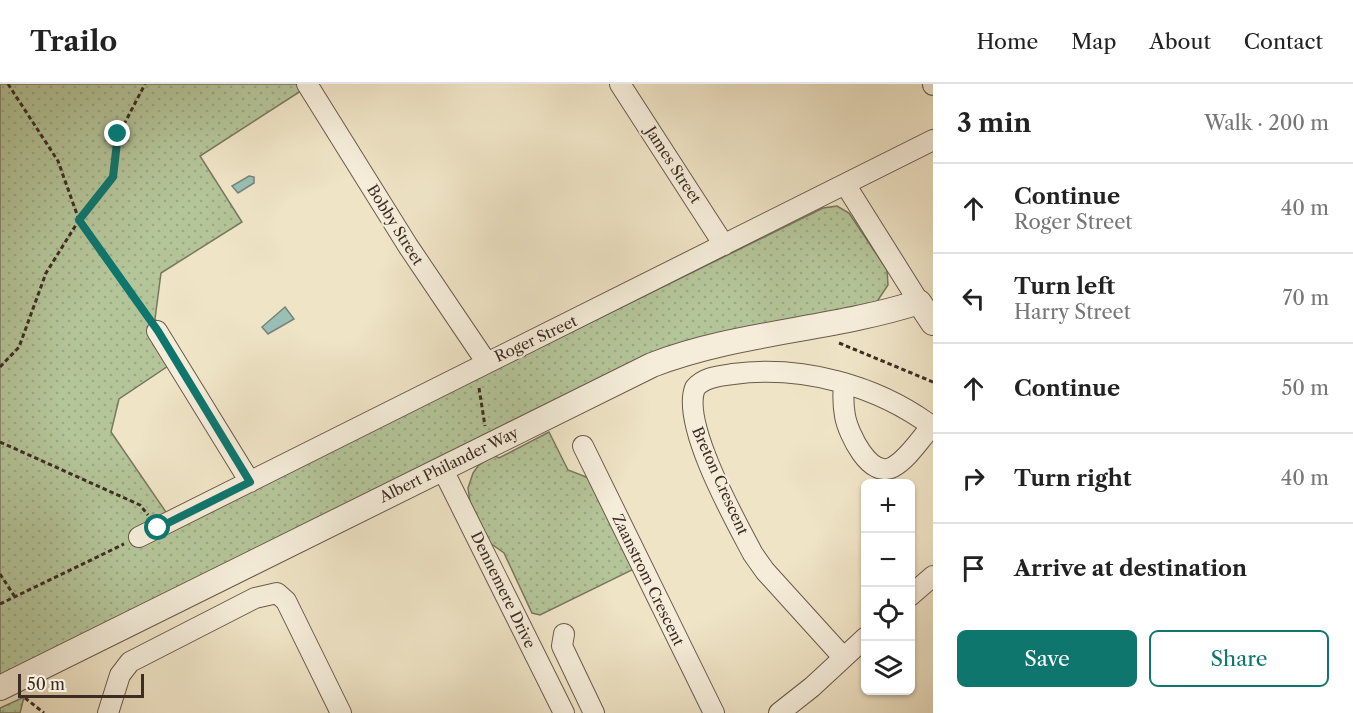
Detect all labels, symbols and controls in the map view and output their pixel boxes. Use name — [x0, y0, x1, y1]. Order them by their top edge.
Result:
text: Trailo — [30, 24, 117, 58]
text: Home — [977, 29, 1038, 54]
text: Map — [1071, 29, 1116, 54]
text: About — [1149, 29, 1211, 54]
text: Contact — [1244, 29, 1323, 54]
text: 3 min — [957, 107, 1031, 139]
text: Walk · 200 m — [1204, 111, 1329, 135]
route end — [104, 120, 130, 146]
street label: James Street — [640, 121, 706, 208]
street label: Bobby Street — [363, 181, 428, 269]
text: Continue — [1014, 183, 1120, 210]
icon: ahead — [957, 192, 990, 225]
text: 40 m — [1281, 196, 1329, 220]
text: Roger Street — [1014, 210, 1132, 234]
text: Turn left — [1014, 273, 1115, 300]
icon: left — [957, 282, 990, 315]
text: 70 m — [1283, 286, 1329, 310]
text: Harry Street — [1014, 300, 1131, 324]
street label: Roger Street — [492, 311, 581, 366]
icon: ahead — [957, 372, 990, 405]
text: Continue — [1014, 375, 1120, 402]
text: 50 m — [1282, 376, 1329, 400]
street label: Albert Philander Way — [375, 422, 522, 507]
street label: Breton Crescent — [688, 424, 753, 538]
icon: right — [957, 462, 990, 495]
text: Turn right — [1014, 465, 1132, 492]
text: 40 m — [1281, 466, 1329, 490]
map controls — [861, 479, 915, 695]
button: + — [861, 479, 915, 533]
street label: Zaanstrom Crescent — [608, 511, 689, 649]
route start — [144, 514, 170, 540]
street label: Dennemere Drive — [467, 528, 540, 651]
button: − — [861, 533, 915, 587]
icon: arrive — [957, 552, 990, 585]
text: Arrive at destination — [1014, 555, 1247, 582]
button: locate — [861, 587, 915, 641]
button: Save — [957, 630, 1137, 687]
button: Share — [1149, 630, 1329, 687]
button: layers — [861, 641, 915, 695]
scale bar — [18, 671, 144, 698]
text: 50 m — [27, 674, 65, 694]

